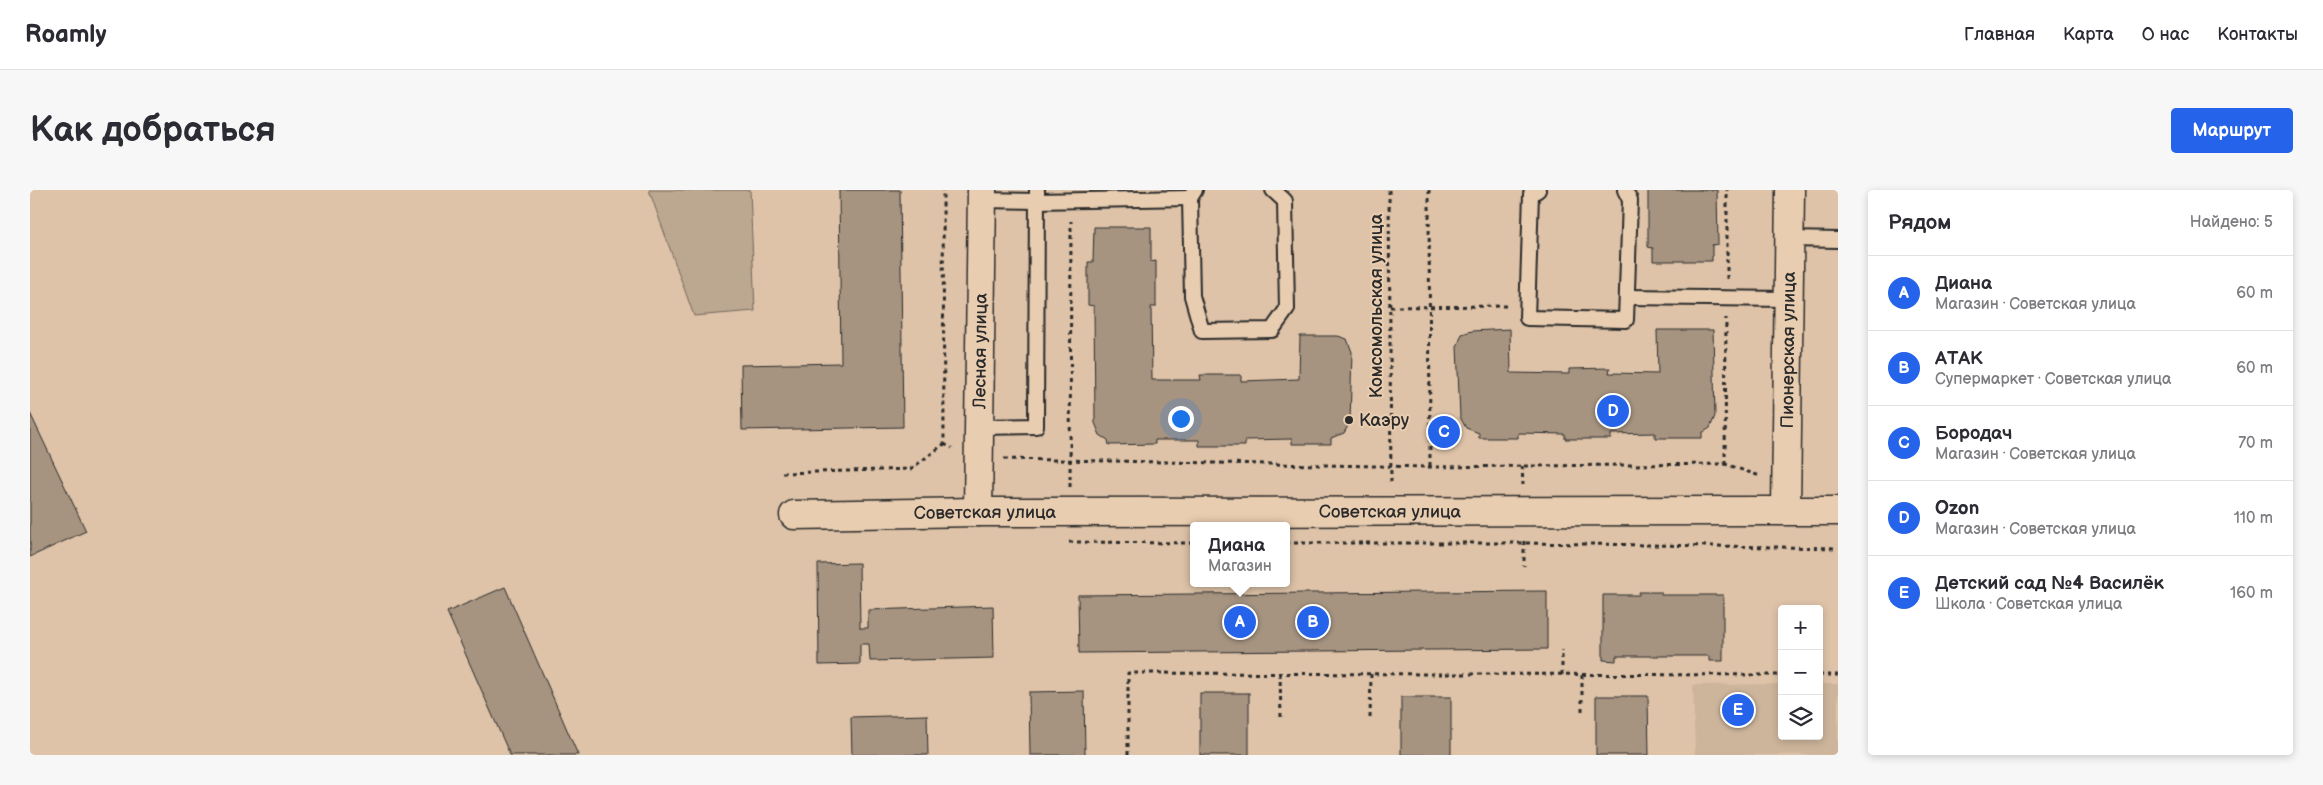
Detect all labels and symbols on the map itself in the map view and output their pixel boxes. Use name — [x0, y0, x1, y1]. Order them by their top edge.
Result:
street label: Комсомольская улица — [1366, 213, 1387, 398]
street label: Пионерская улица — [1777, 271, 1799, 429]
street label: Лесная улица — [969, 293, 991, 410]
pin: D — [1597, 392, 1629, 430]
your location — [1168, 406, 1194, 432]
place label: Каэру — [1359, 410, 1410, 431]
pin: C — [1428, 413, 1460, 451]
marker: Каэру — [1343, 414, 1355, 426]
street label: Советская улица — [914, 501, 1057, 524]
street label: Советская улица — [1319, 501, 1462, 522]
pin: A — [1224, 603, 1256, 641]
pin: B — [1297, 603, 1329, 641]
pin: E — [1722, 691, 1754, 729]

